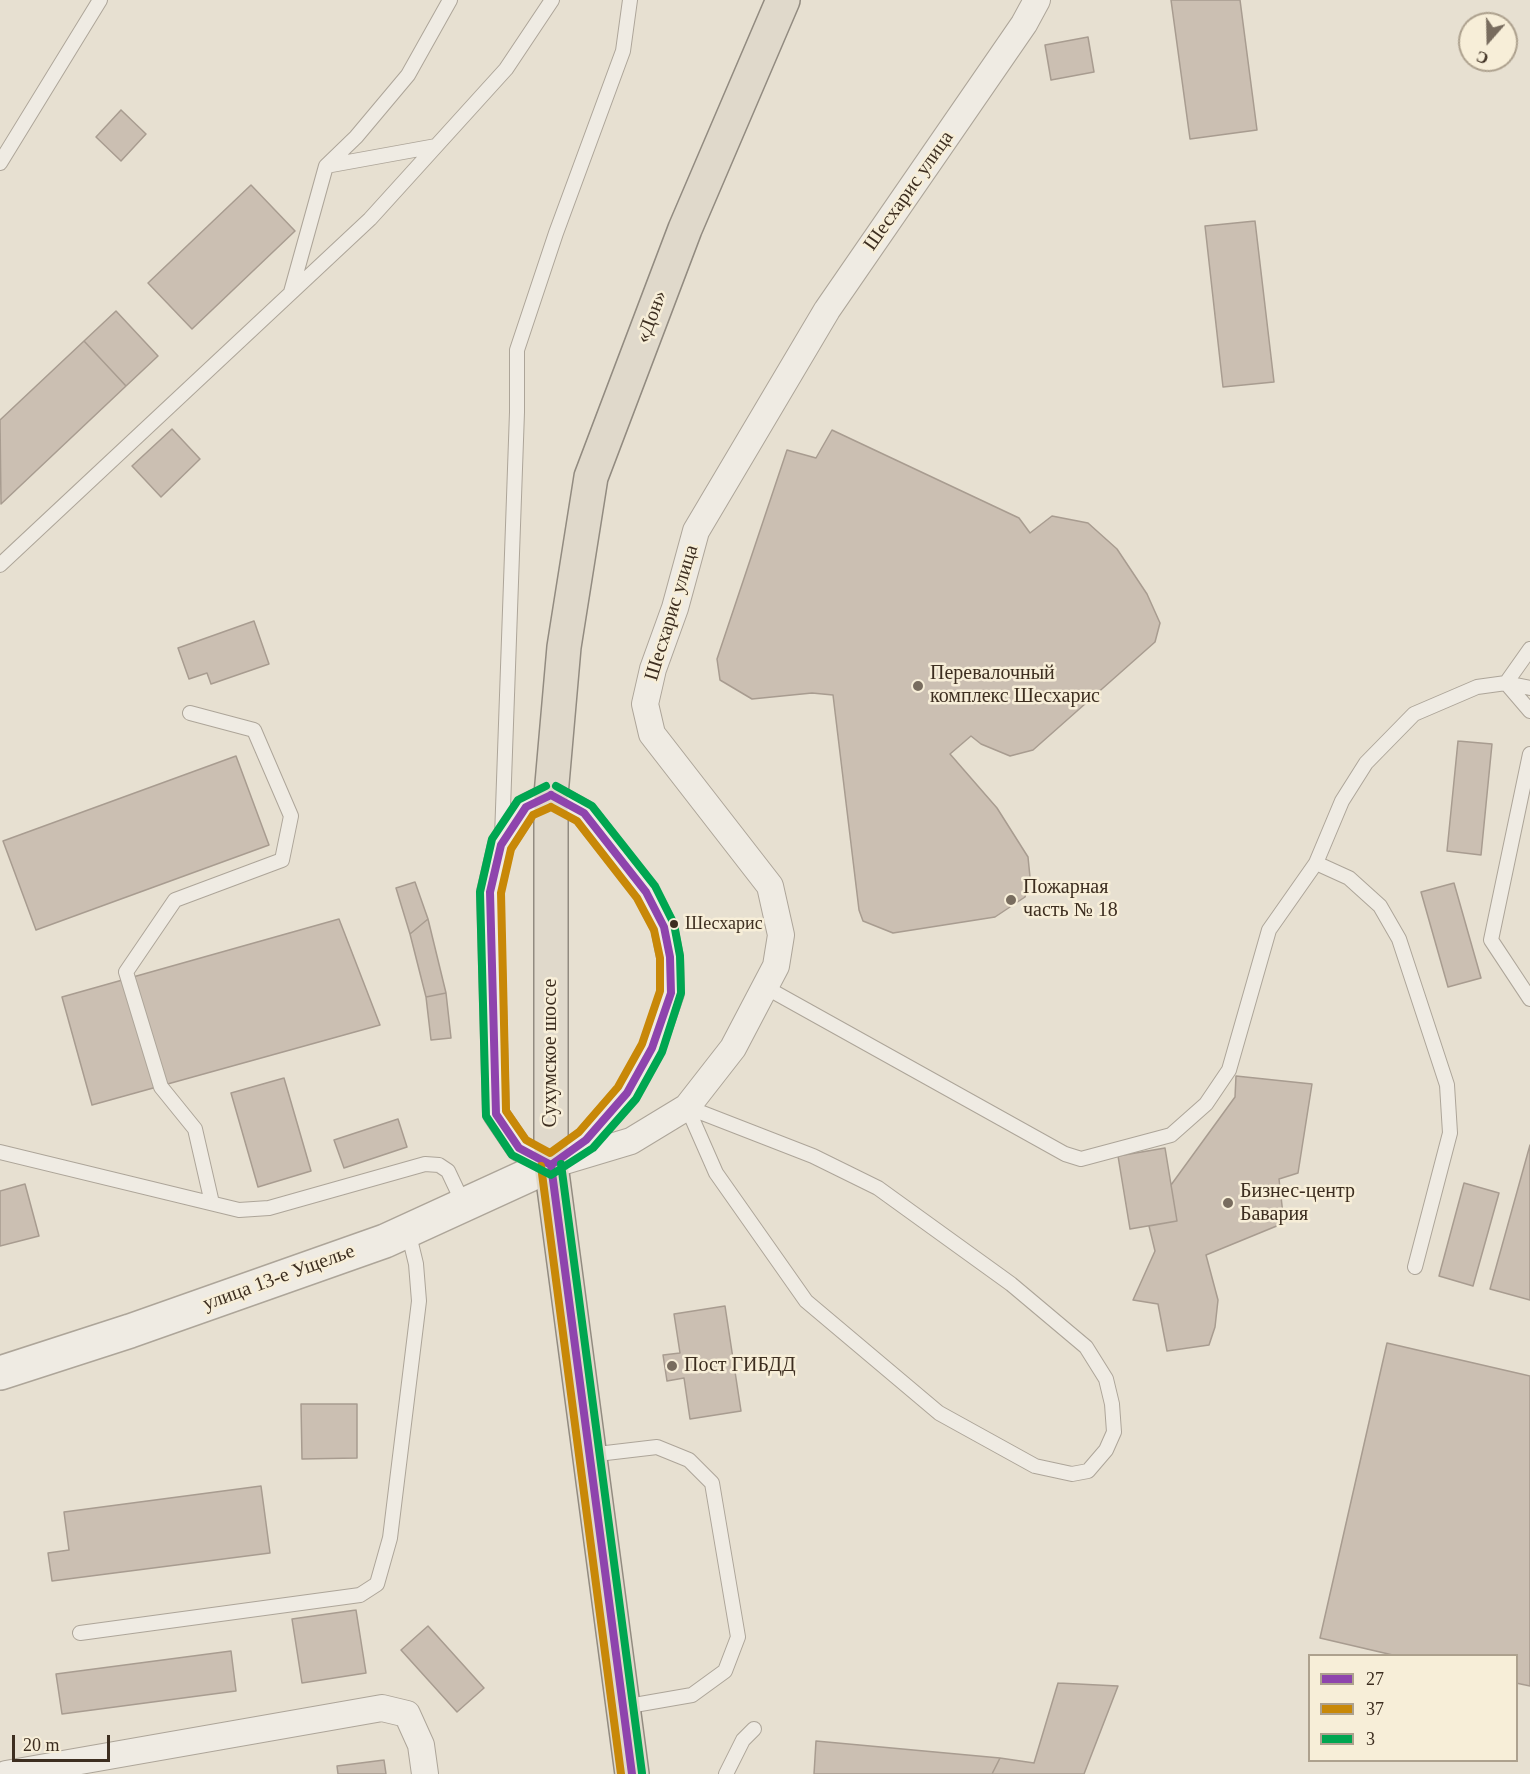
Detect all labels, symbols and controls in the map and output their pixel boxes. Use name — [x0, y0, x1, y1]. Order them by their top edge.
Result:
north arrow — [1458, 12, 1518, 72]
text: С — [1474, 48, 1491, 67]
street label: Шесхарис улица — [859, 126, 959, 256]
street label: «Дон» — [631, 287, 673, 347]
street label: Шесхарис улица — [640, 542, 704, 684]
place label: Перевалочный комплекс Шесхарис — [930, 662, 1100, 709]
marker: Перевалочный комплекс Шесхарис — [911, 679, 925, 693]
place label: Пожарная часть № 18 — [1023, 876, 1118, 923]
marker: Пожарная часть № 18 — [1004, 893, 1018, 907]
place label: Шесхарис — [685, 913, 763, 935]
marker: Шесхарис — [668, 918, 680, 930]
street label: Сухумское шоссе — [539, 979, 563, 1127]
place label: Бизнес-центр Бавария — [1240, 1180, 1355, 1227]
marker: Бизнес-центр Бавария — [1221, 1196, 1235, 1210]
street label: улица 13-е Ущелье — [200, 1239, 358, 1317]
place label: Пост ГИБДД — [684, 1354, 796, 1378]
marker: Пост ГИБДД — [665, 1359, 679, 1373]
legend — [1308, 1654, 1518, 1762]
text: 27 — [1366, 1669, 1384, 1689]
text: 37 — [1366, 1699, 1384, 1719]
scale bar — [15, 1723, 112, 1761]
text: 3 — [1366, 1729, 1375, 1749]
text: 20 m — [23, 1735, 60, 1755]

